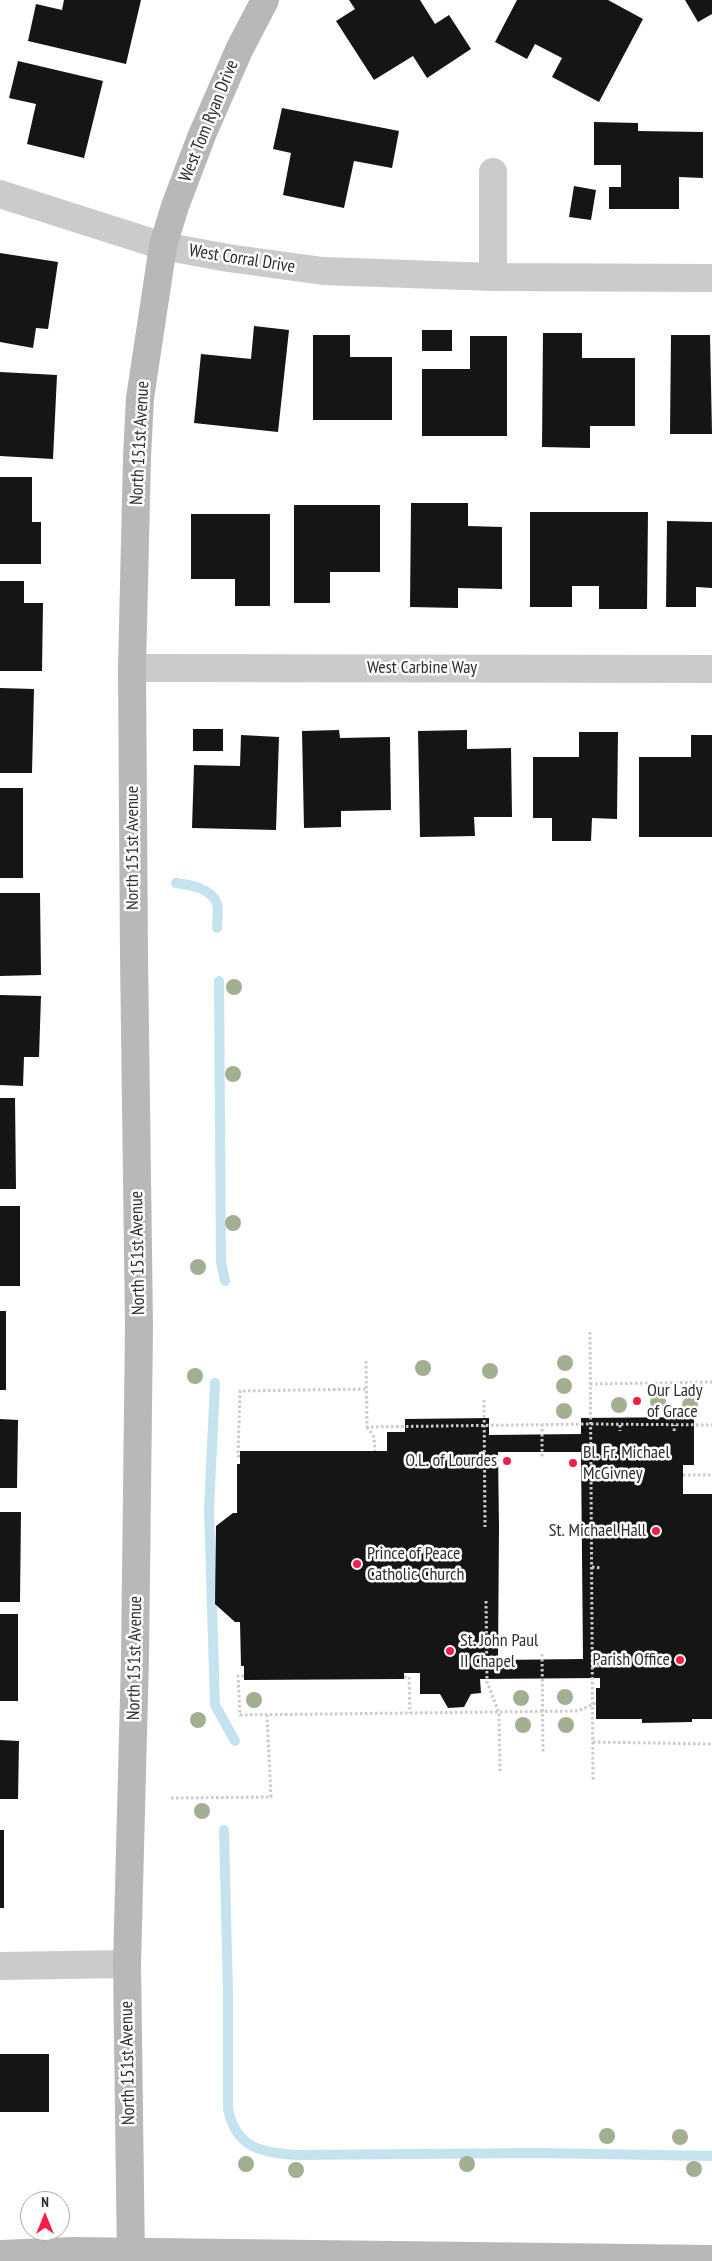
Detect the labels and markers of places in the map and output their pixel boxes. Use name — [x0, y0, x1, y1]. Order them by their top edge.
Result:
place label: Our Lady of Grace — [647, 1380, 702, 1422]
marker: Our Lady of Grace — [631, 1395, 643, 1407]
place label: Bl. Fr. Michael McGivney — [583, 1442, 670, 1485]
place label: O.L. of Lourdes — [405, 1450, 497, 1472]
marker: O.L. of Lourdes — [501, 1455, 513, 1467]
marker: Bl. Fr. Michael McGivney — [567, 1457, 579, 1469]
place label: St. Michael Hall — [549, 1520, 646, 1542]
marker: St. Michael Hall — [650, 1525, 662, 1537]
place label: Prince of Peace Catholic Church — [367, 1543, 464, 1586]
marker: Prince of Peace Catholic Church — [351, 1558, 363, 1570]
place label: St. John Paul II Chapel — [460, 1630, 538, 1672]
marker: St. John Paul II Chapel — [444, 1645, 456, 1657]
place label: Parish Office — [593, 1649, 670, 1671]
marker: Parish Office — [674, 1654, 686, 1666]

